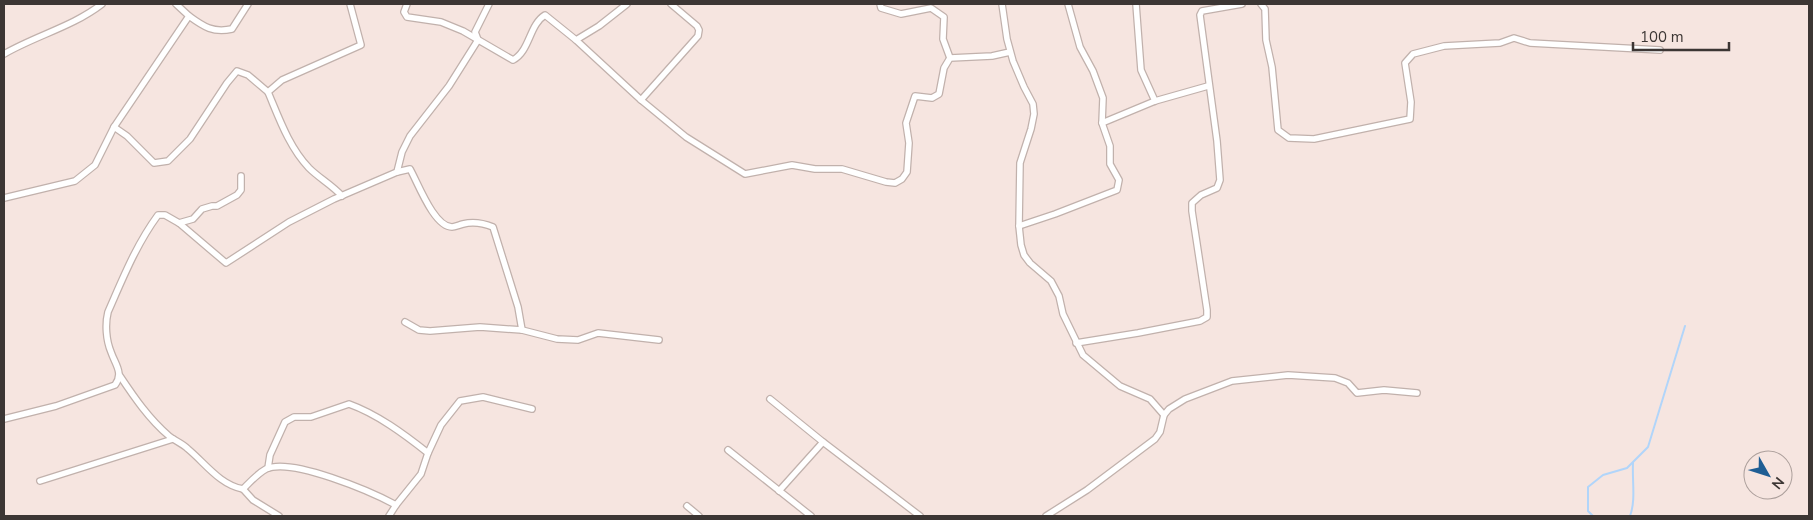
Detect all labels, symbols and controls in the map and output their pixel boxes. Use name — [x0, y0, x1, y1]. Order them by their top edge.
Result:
scale bar — [1633, 20, 1729, 52]
text: 100 m — [1640, 27, 1684, 47]
north arrow — [1743, 450, 1793, 500]
text: N — [1767, 473, 1788, 493]

